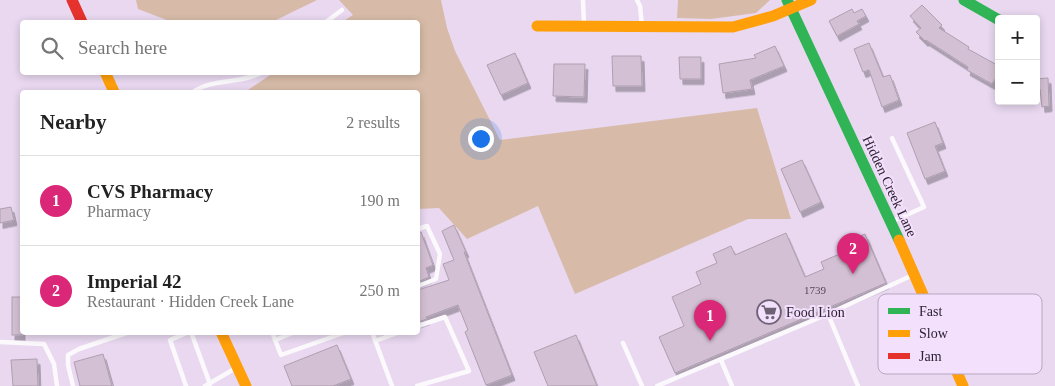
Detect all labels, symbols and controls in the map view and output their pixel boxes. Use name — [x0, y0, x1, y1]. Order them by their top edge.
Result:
map controls — [995, 15, 1040, 105]
button: + — [995, 15, 1040, 60]
search box — [20, 20, 420, 75]
icon: search — [38, 34, 66, 62]
text: Search here — [78, 37, 167, 58]
button: − — [995, 60, 1040, 105]
text: Nearby — [40, 110, 107, 134]
text: 2 results — [346, 114, 400, 131]
your location — [468, 126, 494, 152]
street label: Hidden Creek Lane — [860, 133, 920, 239]
text: CVS Pharmacy — [87, 181, 213, 202]
text: 1 — [52, 192, 60, 209]
text: 190 m — [360, 192, 400, 209]
text: Pharmacy — [87, 203, 151, 220]
pin: 2 — [837, 233, 869, 274]
text: Imperial 42 — [87, 271, 181, 292]
text: 2 — [52, 282, 60, 299]
text: 250 m — [360, 282, 400, 299]
house number: 1739 — [804, 284, 827, 296]
text: Restaurant · Hidden Creek Lane — [87, 293, 294, 310]
legend — [878, 294, 1042, 374]
supermarket icon: Food Lion — [756, 299, 782, 325]
pin: 1 — [694, 300, 726, 341]
text: Fast — [919, 304, 942, 319]
place label: Food Lion — [786, 305, 845, 320]
text: Slow — [919, 326, 949, 341]
text: Jam — [919, 349, 942, 364]

